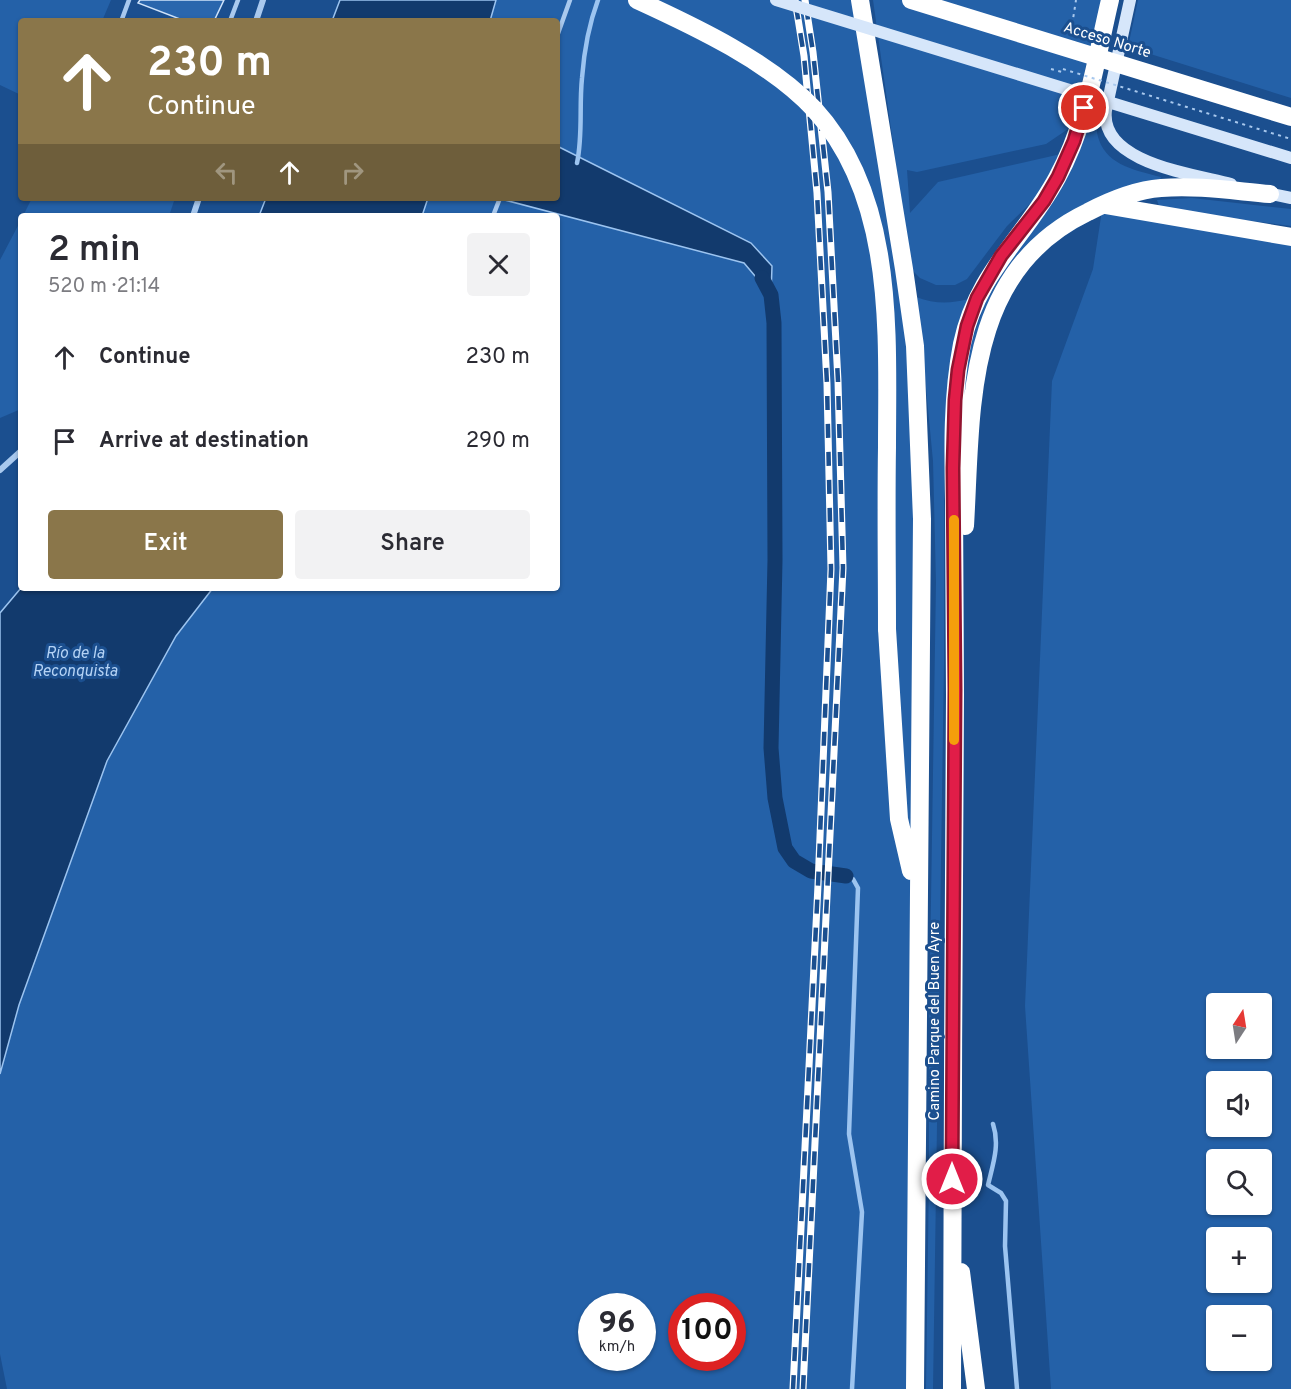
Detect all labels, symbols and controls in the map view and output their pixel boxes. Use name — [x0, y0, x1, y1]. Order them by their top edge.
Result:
street label: Acceso Norte — [1061, 19, 1153, 63]
text: 230 m — [147, 38, 272, 91]
icon: ahead — [48, 42, 126, 120]
pin — [1058, 82, 1109, 133]
text: Continue — [147, 90, 256, 124]
icon: arrive — [1067, 91, 1100, 124]
icon: left — [210, 156, 243, 189]
icon: ahead — [273, 156, 306, 189]
icon: right — [336, 156, 369, 189]
text: 2 min — [48, 228, 141, 274]
button: close — [467, 233, 530, 296]
text: 520 m · 21:14 — [48, 274, 160, 300]
icon: ahead — [48, 341, 81, 374]
text: Continue — [99, 344, 190, 371]
text: 230 m — [466, 344, 530, 371]
icon: arrive — [48, 425, 81, 458]
text: Arrive at destination — [99, 428, 309, 455]
text: 290 m — [466, 428, 530, 455]
button: Exit — [48, 510, 283, 579]
button: Share — [295, 510, 530, 579]
water label: Río de la Reconquista — [32, 644, 118, 682]
street label: Camino Parque del Buen Ayre — [926, 922, 945, 1120]
north arrow — [1206, 993, 1272, 1059]
map controls — [1206, 993, 1272, 1371]
button: sound — [1206, 1071, 1272, 1137]
position arrow — [920, 1147, 984, 1211]
button: search — [1206, 1149, 1272, 1215]
button: + — [1206, 1227, 1272, 1293]
speed limit sign: 100 — [668, 1293, 746, 1371]
button: − — [1206, 1305, 1272, 1371]
text: 96 — [599, 1306, 635, 1343]
text: km/h — [599, 1338, 635, 1357]

